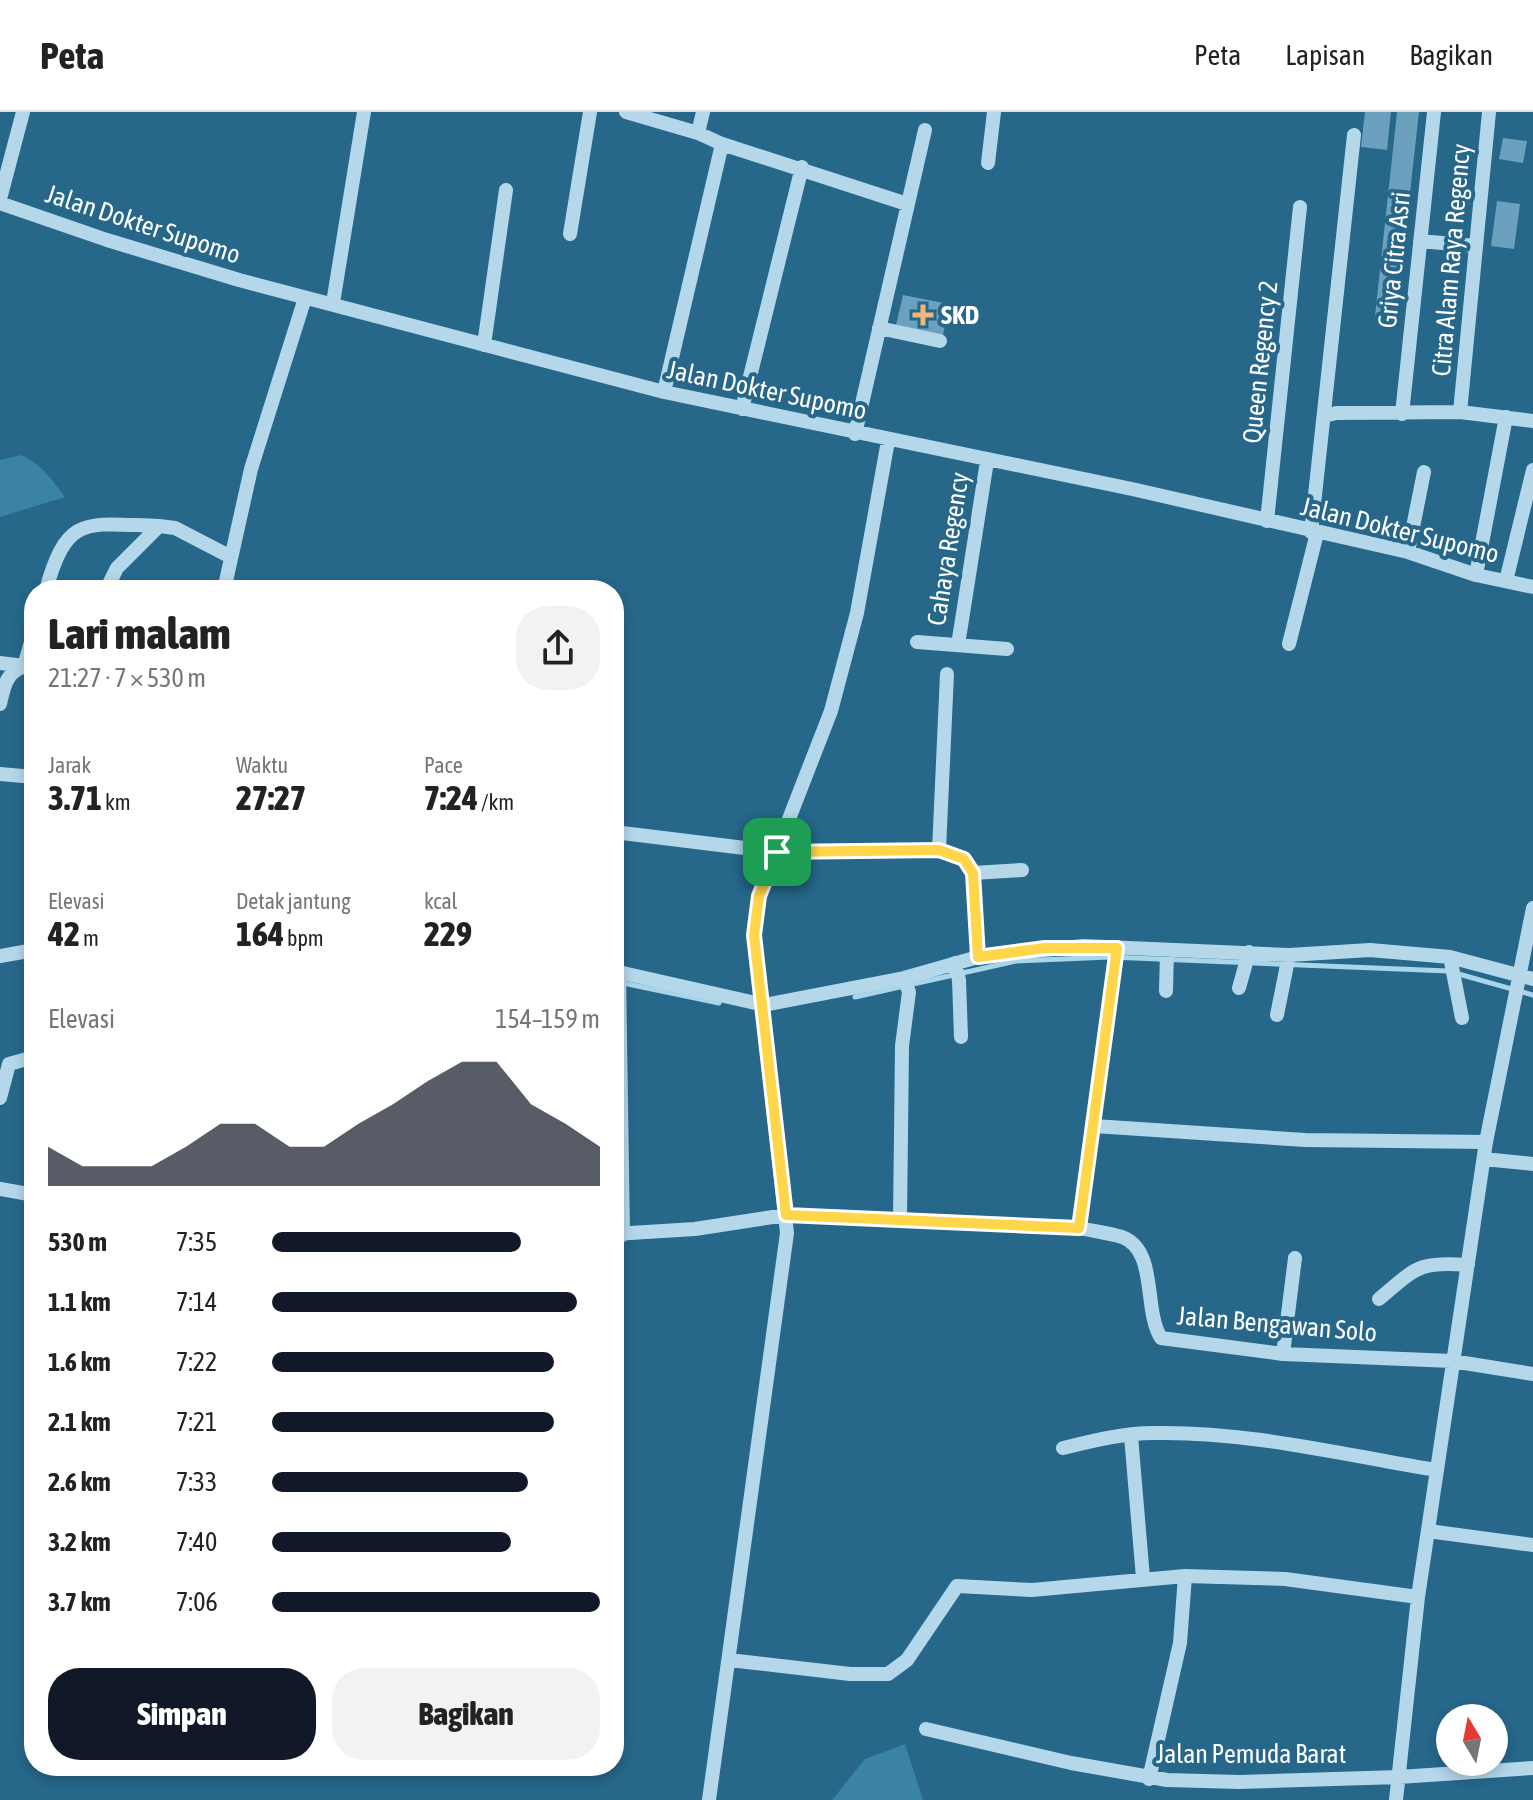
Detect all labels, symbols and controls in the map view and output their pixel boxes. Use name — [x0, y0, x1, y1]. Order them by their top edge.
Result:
text: Peta — [40, 34, 104, 77]
text: Peta — [1194, 39, 1241, 71]
text: Lapisan — [1285, 39, 1365, 71]
text: Bagikan — [1409, 39, 1493, 71]
street label: Citra Alam Raya Regency — [1426, 142, 1476, 378]
street label: Jalan Dokter Supomo — [42, 178, 244, 270]
street label: Griya Citra Asri — [1372, 190, 1416, 330]
street label: Queen Regency 2 — [1237, 279, 1283, 445]
place label: SKD — [941, 300, 979, 330]
marker: SKD — [912, 304, 934, 326]
street label: Jalan Dokter Supomo — [665, 354, 869, 426]
street label: Cahaya Regency — [921, 470, 975, 628]
street label: Jalan Dokter Supomo — [1298, 491, 1502, 569]
button: share — [516, 606, 600, 690]
text: Lari malam — [48, 608, 231, 658]
text: 21:27 · 7 × 530 m — [48, 663, 206, 693]
text: Jarak — [48, 752, 91, 778]
text: Waktu — [236, 752, 288, 778]
text: Pace — [424, 752, 463, 778]
text: 3.71 — [48, 778, 102, 817]
text: 27:27 — [236, 778, 306, 817]
text: 7:24 — [424, 778, 478, 817]
text: km — [102, 789, 131, 815]
text: /km — [478, 789, 514, 815]
pin — [743, 818, 811, 886]
icon: arrive — [755, 830, 799, 874]
text: Elevasi — [48, 888, 105, 914]
text: Detak jantung — [236, 888, 351, 914]
text: kcal — [424, 888, 457, 914]
text: 42 — [48, 914, 80, 953]
text: 164 — [236, 914, 284, 953]
text: 229 — [424, 914, 472, 953]
text: m — [80, 925, 99, 951]
text: bpm — [284, 925, 324, 951]
text: Elevasi — [48, 1004, 115, 1034]
text: 154–159 m — [495, 1004, 600, 1034]
text: 530 m — [48, 1227, 107, 1257]
text: 7:35 — [176, 1227, 217, 1257]
text: 1.1 km — [48, 1287, 111, 1317]
text: 7:14 — [176, 1287, 217, 1317]
street label: Jalan Bengawan Solo — [1176, 1300, 1378, 1348]
text: 1.6 km — [48, 1347, 111, 1377]
text: 7:22 — [176, 1347, 217, 1377]
text: 2.1 km — [48, 1407, 111, 1437]
text: 7:21 — [176, 1407, 217, 1437]
text: 2.6 km — [48, 1467, 111, 1497]
text: 7:33 — [176, 1467, 217, 1497]
text: 3.2 km — [48, 1527, 111, 1557]
text: 7:40 — [176, 1527, 217, 1557]
text: 3.7 km — [48, 1587, 111, 1617]
text: 7:06 — [176, 1587, 218, 1617]
button: Simpan — [48, 1668, 316, 1760]
button: Bagikan — [332, 1668, 600, 1760]
north arrow — [1436, 1704, 1508, 1776]
map controls — [1436, 1704, 1508, 1776]
street label: Jalan Pemuda Barat — [1156, 1739, 1346, 1769]

